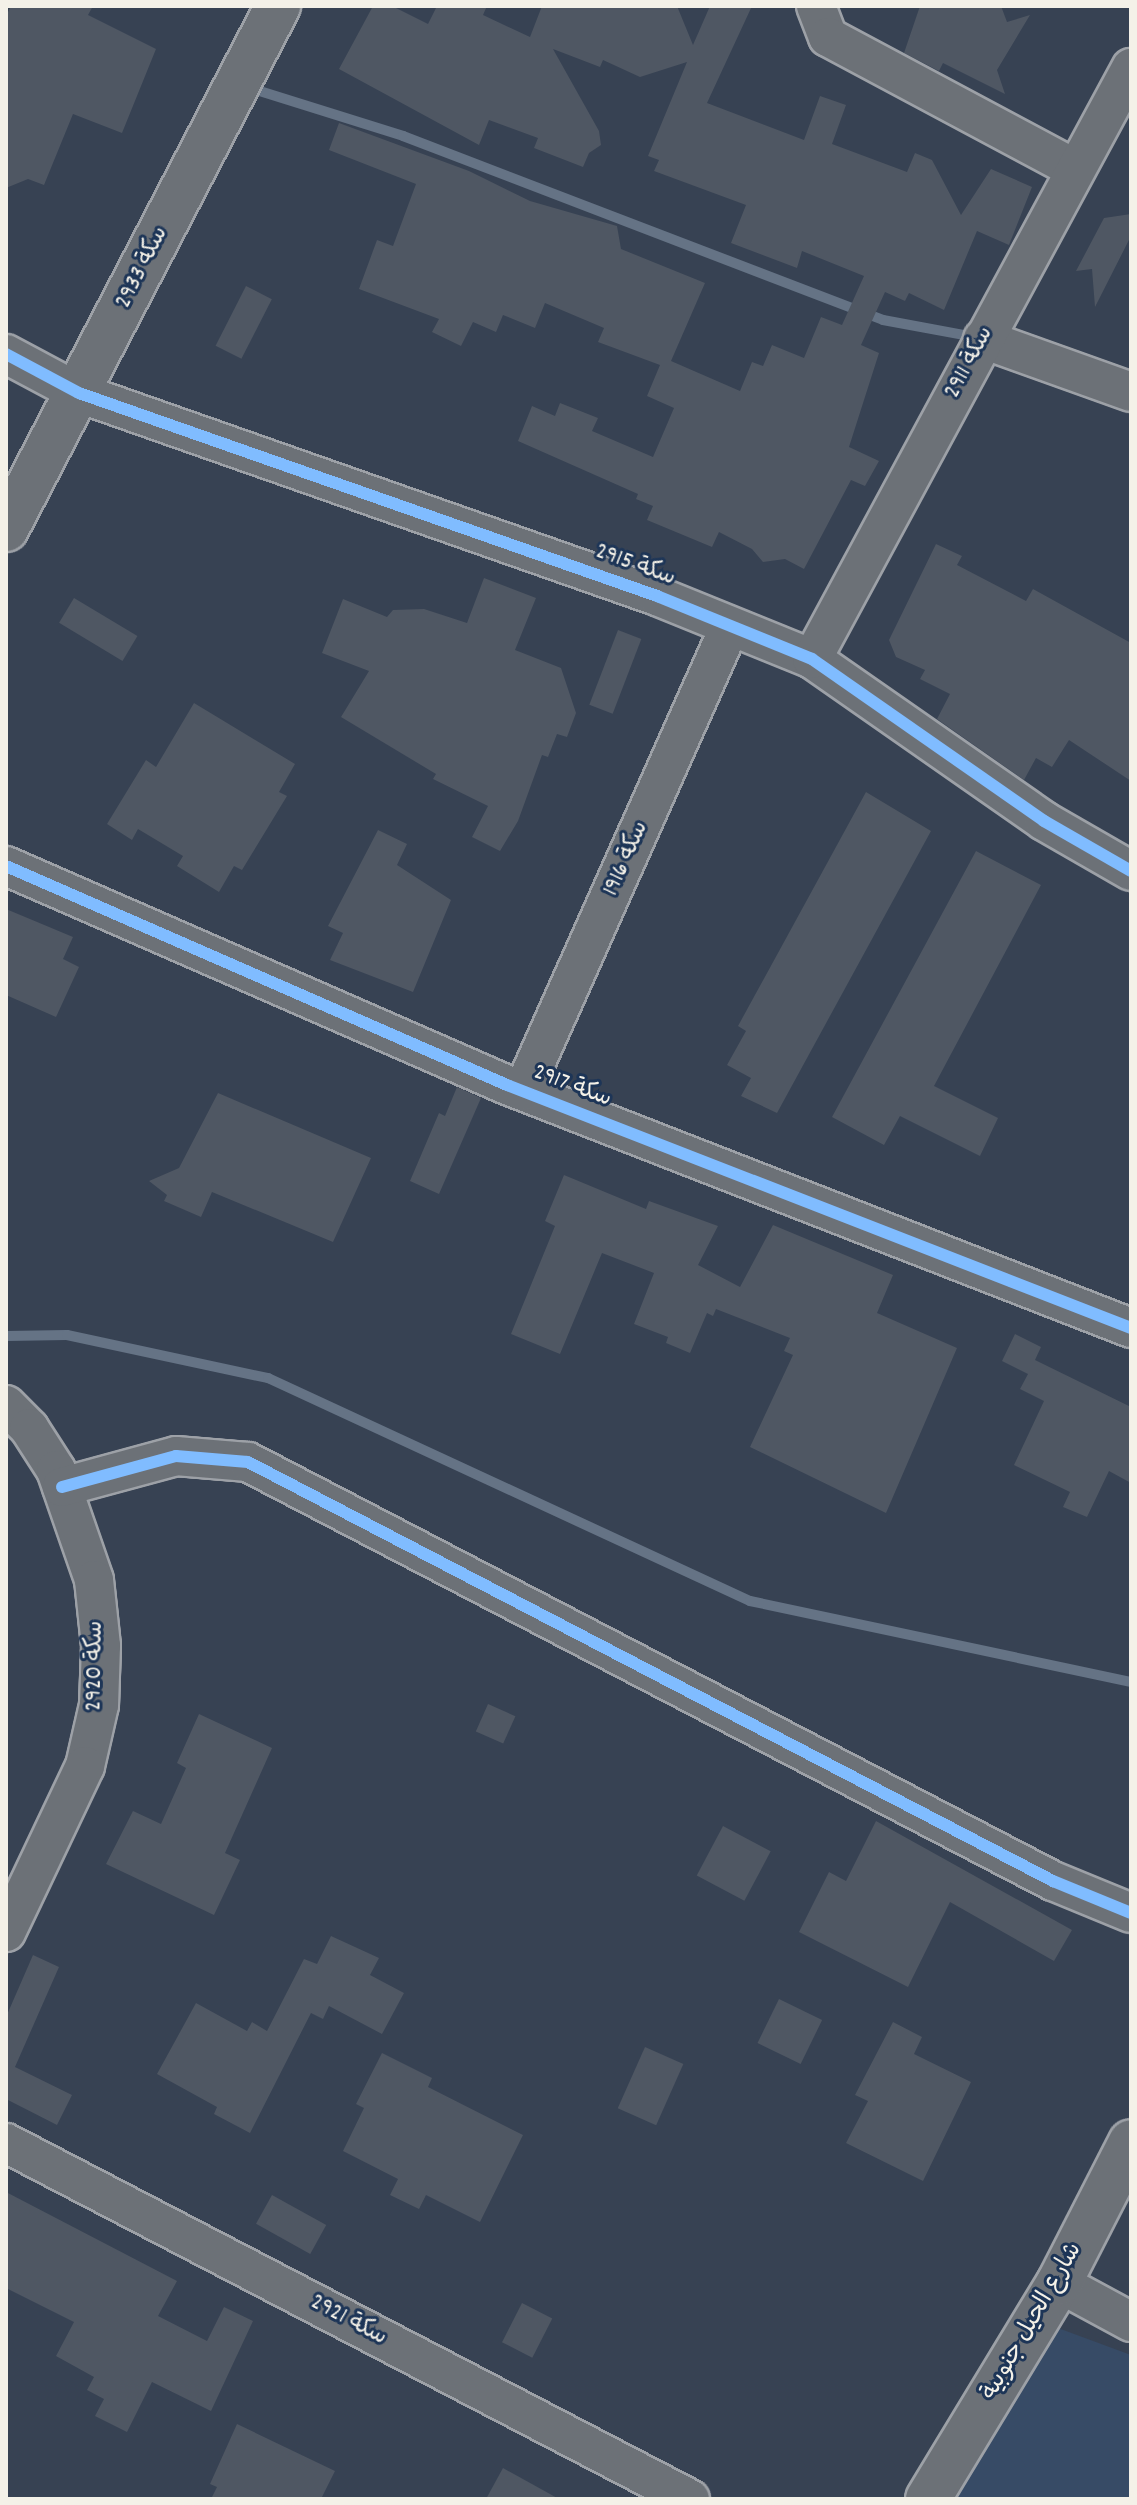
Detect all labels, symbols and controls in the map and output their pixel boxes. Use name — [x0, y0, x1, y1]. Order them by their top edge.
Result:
street label: سكة 2933 — [110, 222, 176, 314]
street label: سكة 2911 — [939, 322, 1001, 404]
street label: سكة 2915 — [591, 538, 679, 594]
street label: سكة 1916 — [598, 817, 656, 901]
street label: سكة 2917 — [529, 1059, 615, 1115]
street label: سكة 2920 — [81, 1620, 111, 1712]
street label: شارع الحيل جنوبية — [976, 2238, 1090, 2406]
street label: سكة 2921 — [305, 2289, 391, 2353]

